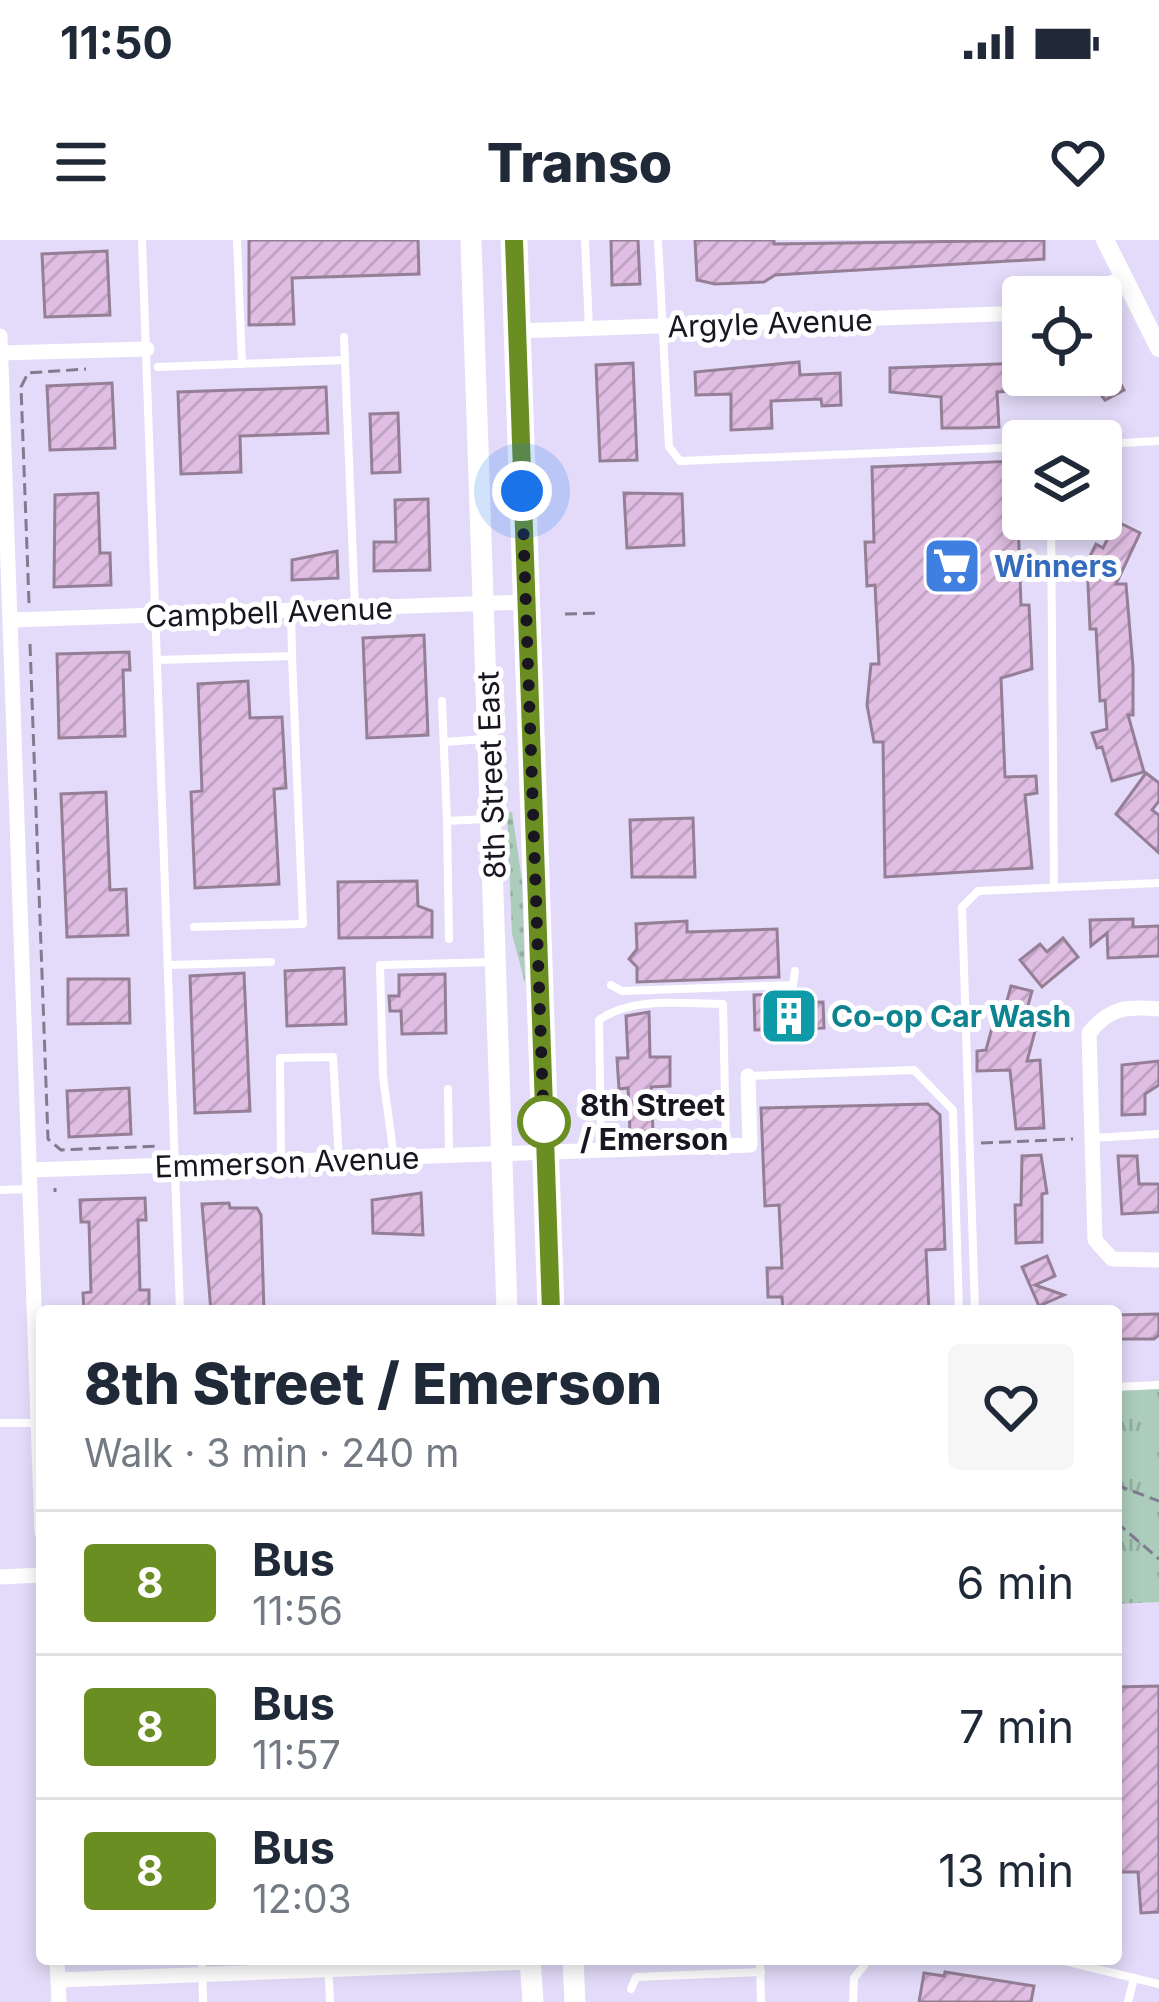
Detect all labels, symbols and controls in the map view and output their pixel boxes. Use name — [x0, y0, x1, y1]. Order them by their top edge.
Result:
text: 11:50 — [60, 15, 173, 70]
icon: menu — [48, 129, 114, 195]
icon: heart — [1045, 129, 1111, 195]
text: Transo — [487, 130, 672, 195]
map controls — [1002, 276, 1122, 540]
button: locate — [1002, 276, 1122, 396]
street label: Argyle Avenue — [667, 301, 873, 345]
button: layers — [1002, 420, 1122, 540]
your location — [492, 461, 552, 521]
supermarket icon: Winners — [921, 535, 983, 597]
place label: Winners — [994, 548, 1118, 584]
street label: Campbell Avenue — [145, 590, 393, 634]
street label: 8th Street East — [469, 670, 513, 880]
building icon: Co-op Car Wash — [758, 985, 820, 1047]
place label: Co-op Car Wash — [831, 998, 1071, 1034]
place label: 8th Street / Emerson — [580, 1087, 728, 1157]
marker: 8th Street / Emerson — [519, 1097, 569, 1147]
street label: Emmerson Avenue — [154, 1139, 420, 1185]
button: heart — [948, 1344, 1074, 1470]
text: 8th Street / Emerson — [84, 1349, 662, 1418]
text: Walk · 3 min · 240 m — [84, 1429, 459, 1476]
text: Bus — [252, 1532, 335, 1587]
text: 6 min — [957, 1555, 1074, 1610]
text: 8 — [136, 1557, 164, 1608]
text: 11:56 — [252, 1587, 343, 1634]
text: Bus — [252, 1676, 335, 1731]
text: 7 min — [959, 1699, 1074, 1754]
text: 8 — [136, 1701, 164, 1752]
text: 11:57 — [252, 1731, 341, 1778]
text: Bus — [252, 1820, 335, 1875]
text: 13 min — [938, 1843, 1074, 1898]
text: 8 — [136, 1845, 164, 1896]
text: 12:03 — [252, 1875, 352, 1922]

